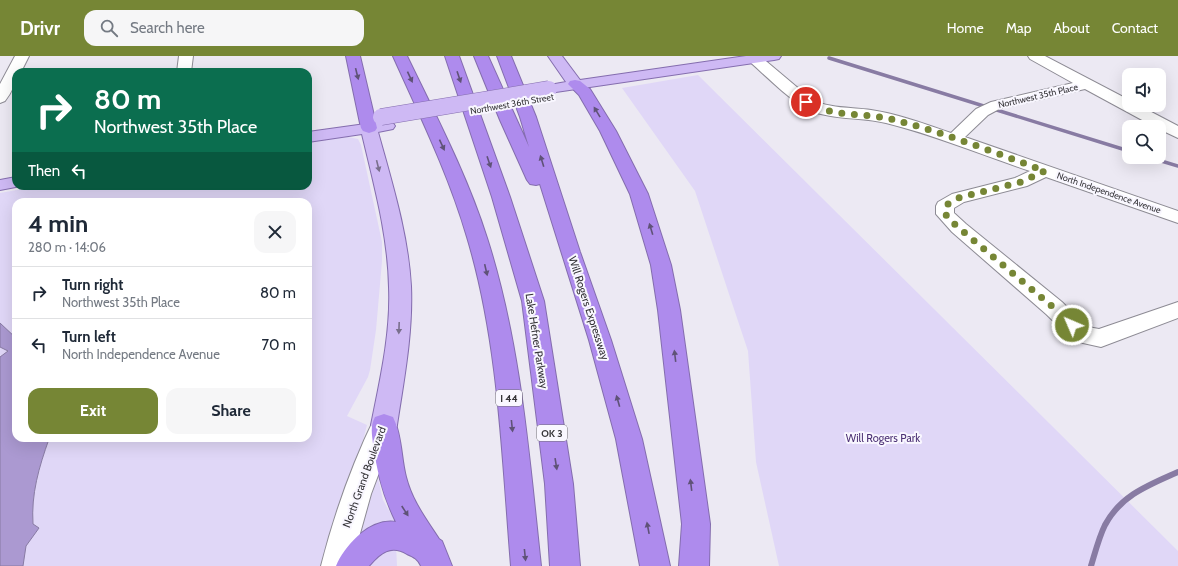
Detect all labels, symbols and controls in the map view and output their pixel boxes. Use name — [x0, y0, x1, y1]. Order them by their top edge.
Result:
search box — [84, 10, 364, 46]
text: Drivr — [20, 17, 60, 40]
icon: search — [98, 17, 120, 39]
text: Search here — [130, 19, 205, 37]
text: Home — [947, 19, 984, 37]
text: Map — [1006, 19, 1031, 37]
text: About — [1053, 19, 1090, 37]
text: Contact — [1112, 19, 1158, 37]
one-way arrow — [354, 68, 360, 80]
map controls — [1122, 68, 1166, 164]
button: sound — [1122, 68, 1166, 112]
one-way arrow — [407, 71, 413, 82]
one-way arrow — [457, 72, 463, 84]
street label: Northwest 35th Place — [997, 81, 1079, 110]
text: 80 m — [94, 82, 161, 116]
icon: right — [28, 84, 80, 136]
pin — [789, 85, 823, 119]
street label: Northwest 36th Street — [469, 91, 555, 116]
icon: arrive — [795, 91, 817, 113]
one-way arrow — [593, 106, 600, 118]
text: Northwest 35th Place — [94, 116, 257, 138]
button: search — [1122, 120, 1166, 164]
one-way arrow — [439, 140, 445, 151]
one-way arrow — [539, 155, 545, 167]
one-way arrow — [486, 156, 492, 168]
icon: left — [68, 160, 90, 182]
one-way arrow — [376, 160, 382, 172]
text: Then — [28, 162, 60, 180]
street label: North Independence Avenue — [1056, 170, 1163, 216]
text: 4 min — [28, 209, 88, 238]
button: close — [254, 211, 296, 253]
one-way arrow — [647, 223, 653, 235]
text: 280 m · 14:06 — [28, 239, 106, 255]
street label: Will Rogers Expressway — [566, 254, 613, 362]
one-way arrow — [484, 264, 490, 276]
text: Turn right — [62, 276, 123, 294]
icon: right — [28, 282, 50, 304]
text: 80 m — [260, 284, 296, 302]
street label: Lake Hefner Parkway — [523, 292, 552, 390]
text: Northwest 35th Place — [62, 294, 180, 310]
position arrow — [1051, 304, 1093, 346]
one-way arrow — [396, 322, 402, 335]
text: Turn left — [62, 328, 116, 346]
icon: left — [28, 334, 50, 356]
text: 70 m — [262, 336, 296, 354]
text: North Independence Avenue — [62, 346, 220, 362]
one-way arrow — [672, 350, 678, 362]
button: Exit — [28, 388, 158, 434]
button: Share — [166, 388, 296, 434]
road number: I 44 — [496, 390, 522, 406]
one-way arrow — [615, 395, 621, 407]
one-way arrow — [509, 420, 515, 432]
street label: North Grand Boulevard — [339, 425, 389, 529]
road number: OK 3 — [537, 425, 567, 441]
park label: Will Rogers Park — [846, 431, 920, 445]
one-way arrow — [553, 458, 559, 470]
one-way arrow — [688, 479, 694, 491]
one-way arrow — [401, 506, 409, 516]
one-way arrow — [645, 521, 651, 534]
one-way arrow — [522, 549, 528, 561]

